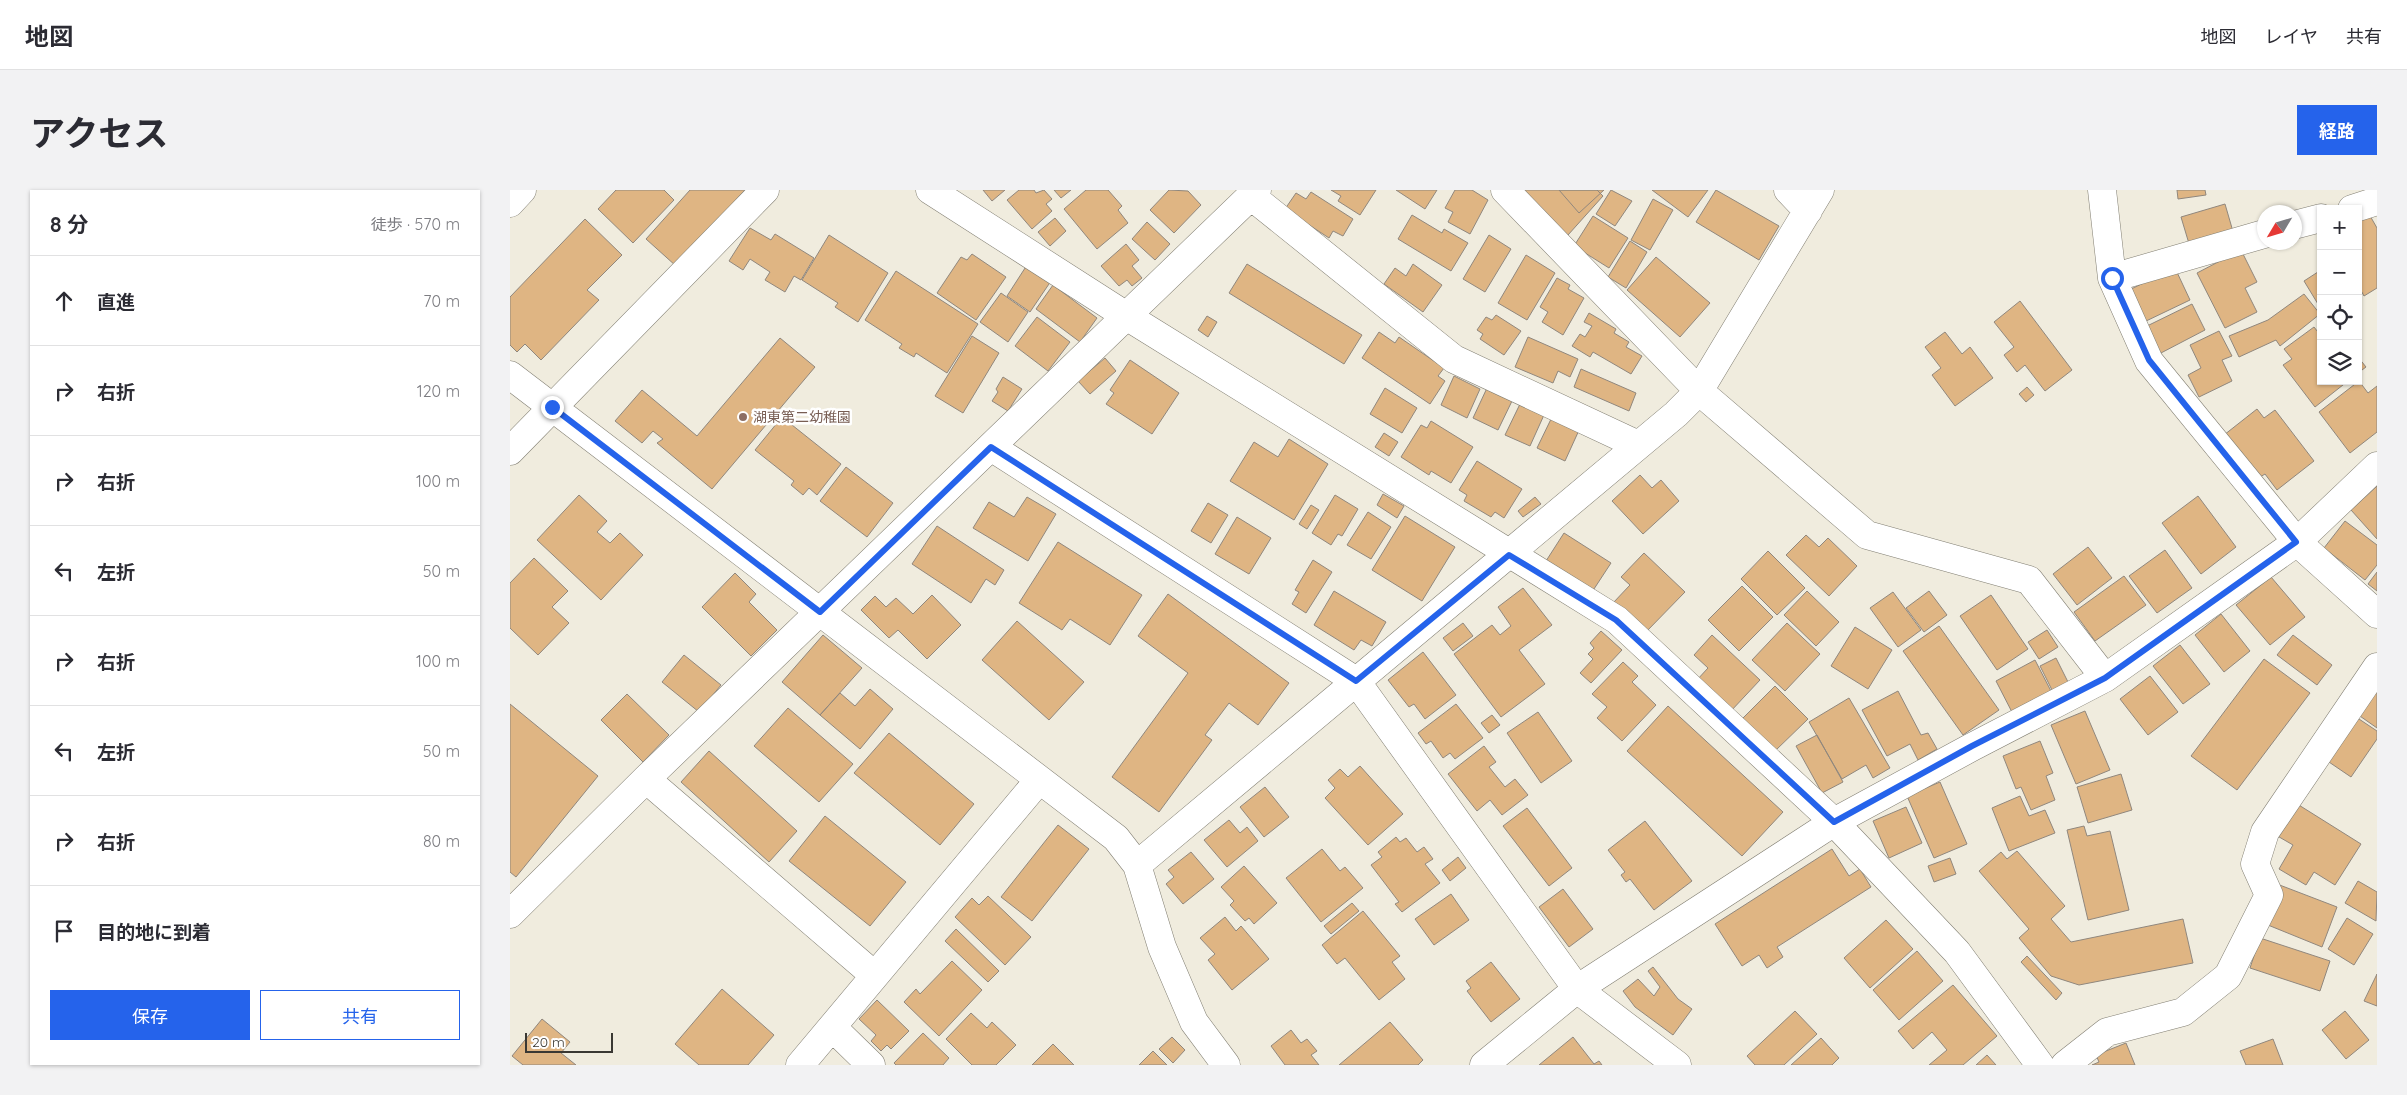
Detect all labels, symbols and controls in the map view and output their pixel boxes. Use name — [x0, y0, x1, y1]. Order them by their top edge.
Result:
text: 地図 — [25, 21, 73, 51]
text: 地図 — [2201, 25, 2237, 48]
text: レイヤ — [2265, 25, 2318, 48]
text: 共有 — [2346, 25, 2382, 48]
button: 経路 — [2297, 105, 2377, 155]
text: アクセス — [30, 111, 168, 155]
north arrow — [2257, 205, 2302, 250]
map controls — [2317, 205, 2362, 385]
button: + — [2317, 205, 2362, 250]
text: 8 分 — [50, 211, 88, 237]
text: 徒歩 · 570 m — [371, 214, 460, 234]
button: − — [2317, 250, 2362, 295]
route start — [2101, 267, 2124, 290]
icon: ahead — [50, 287, 78, 315]
text: 直進 — [97, 290, 135, 314]
text: 70 m — [423, 291, 460, 311]
button: locate — [2317, 295, 2362, 340]
button: layers — [2317, 340, 2362, 385]
icon: right — [50, 377, 78, 405]
text: 右折 — [97, 380, 135, 404]
text: 120 m — [417, 381, 460, 401]
route end — [541, 396, 564, 419]
place label: 湖東第二幼稚園 — [753, 408, 851, 426]
marker: 湖東第二幼稚園 — [737, 411, 749, 423]
icon: right — [50, 467, 78, 495]
text: 右折 — [97, 470, 135, 494]
text: 100 m — [416, 471, 460, 491]
icon: left — [50, 557, 78, 585]
text: 左折 — [97, 560, 135, 584]
text: 50 m — [423, 561, 460, 581]
icon: right — [50, 647, 78, 675]
text: 右折 — [97, 650, 135, 674]
text: 100 m — [416, 651, 460, 671]
icon: left — [50, 737, 78, 765]
text: 左折 — [97, 740, 135, 764]
text: 50 m — [423, 741, 460, 761]
icon: right — [50, 827, 78, 855]
text: 右折 — [97, 830, 135, 854]
text: 80 m — [423, 831, 460, 851]
icon: arrive — [50, 917, 78, 945]
text: 目的地に到着 — [97, 920, 211, 944]
button: 保存 — [50, 990, 250, 1040]
button: 共有 — [260, 990, 460, 1040]
scale bar — [525, 1030, 612, 1053]
text: 20 m — [532, 1033, 565, 1051]

